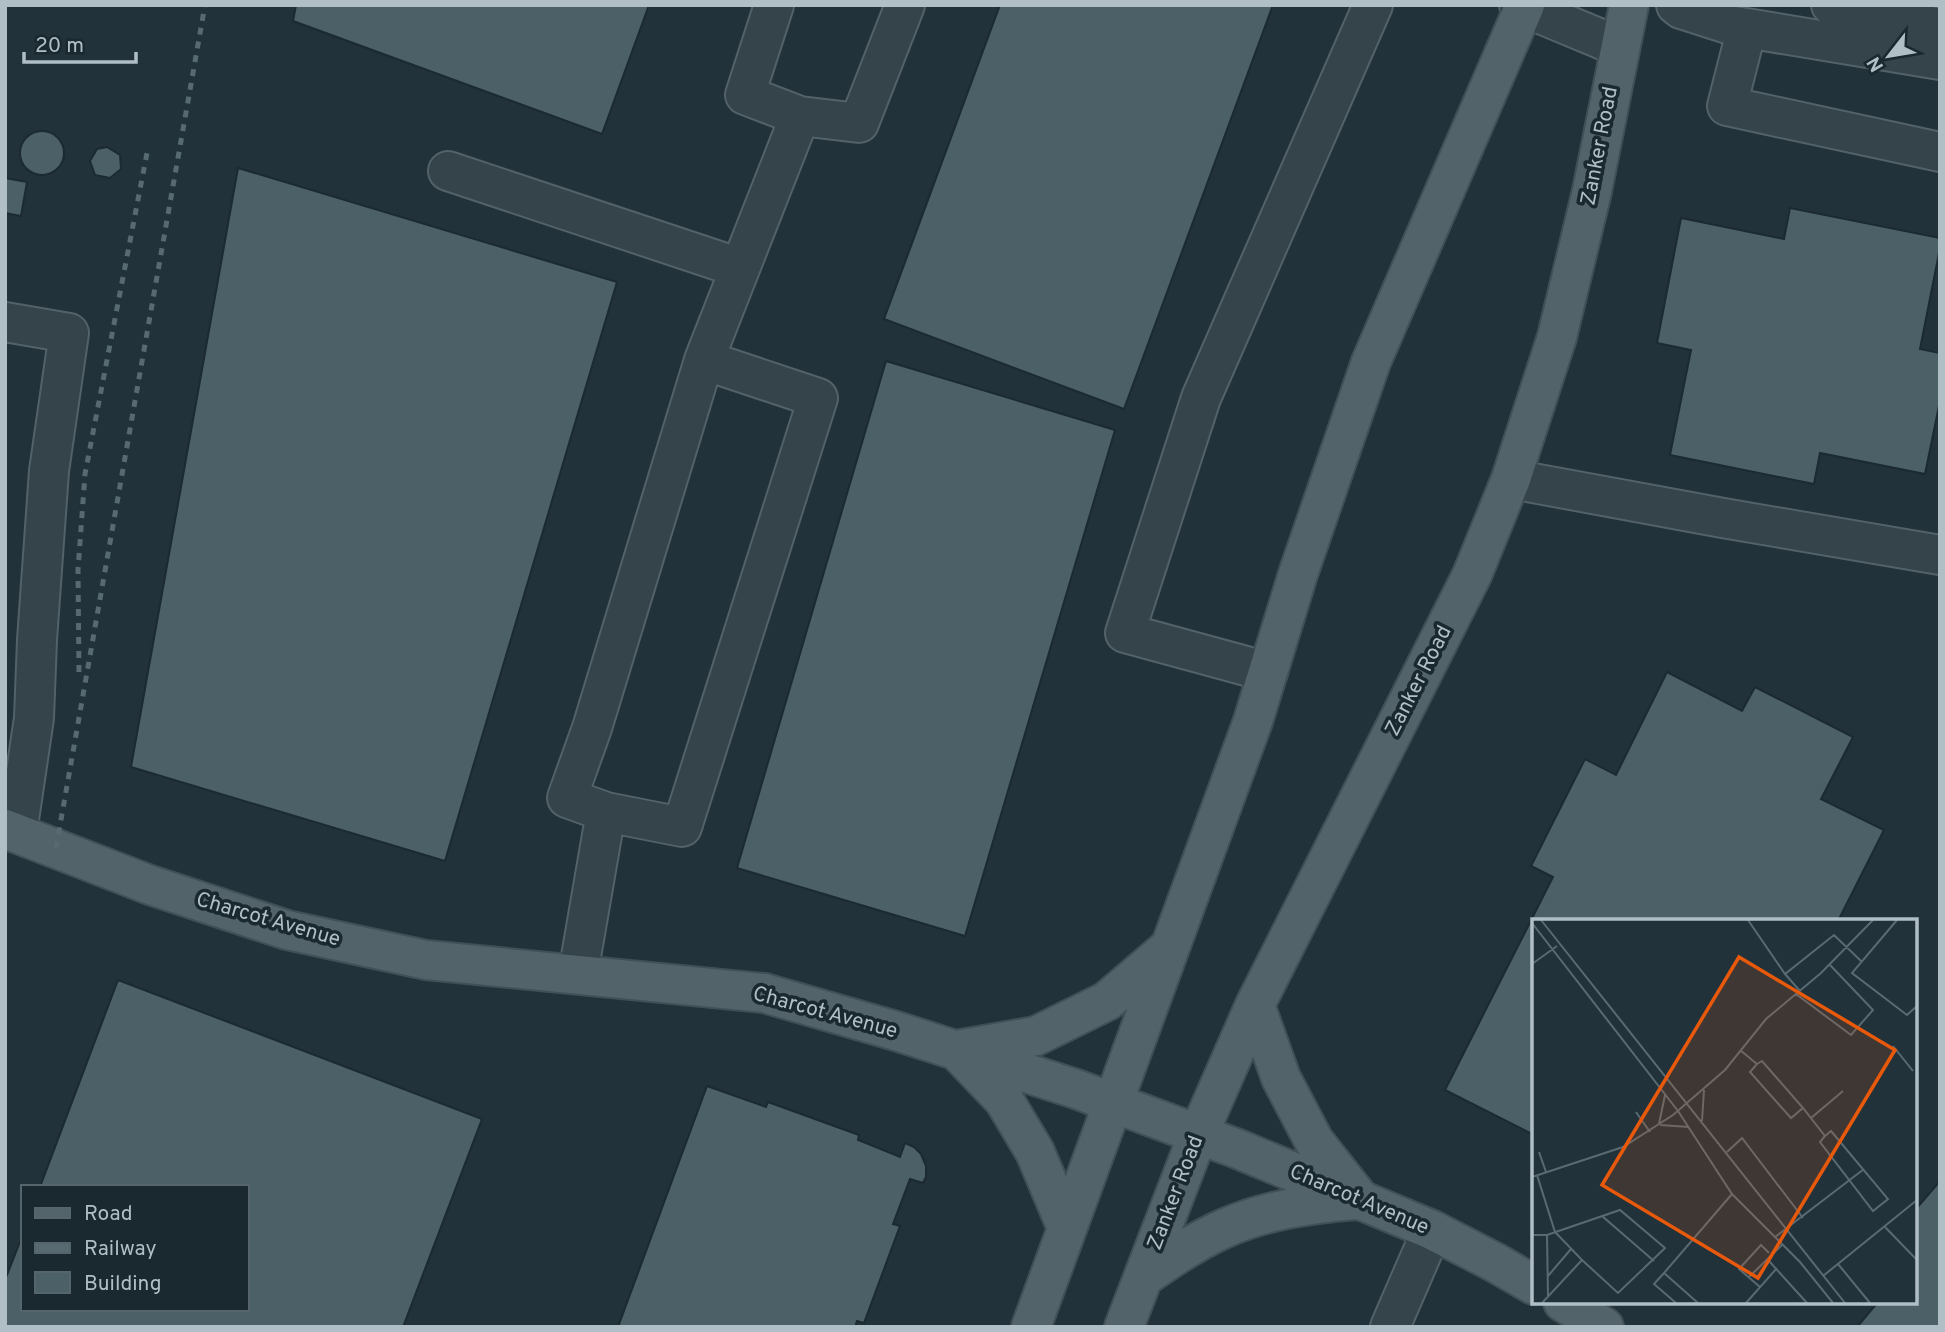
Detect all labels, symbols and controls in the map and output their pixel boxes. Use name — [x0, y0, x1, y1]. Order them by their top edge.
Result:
scale bar — [24, 21, 136, 65]
north arrow — [1854, 21, 1924, 91]
text: 20 m — [35, 33, 84, 60]
text: N — [1862, 52, 1890, 76]
street label: Zanker Road — [1575, 84, 1625, 208]
street label: Zanker Road — [1380, 621, 1458, 741]
street label: Charcot Avenue — [193, 887, 343, 953]
inset map — [1532, 919, 1917, 1304]
street label: Charcot Avenue — [750, 981, 900, 1045]
street label: Zanker Road — [1142, 1132, 1210, 1254]
street label: Charcot Avenue — [1285, 1158, 1433, 1242]
legend — [21, 1185, 248, 1311]
text: Road — [84, 1201, 133, 1228]
text: Railway — [84, 1236, 157, 1263]
text: Building — [84, 1271, 162, 1298]

